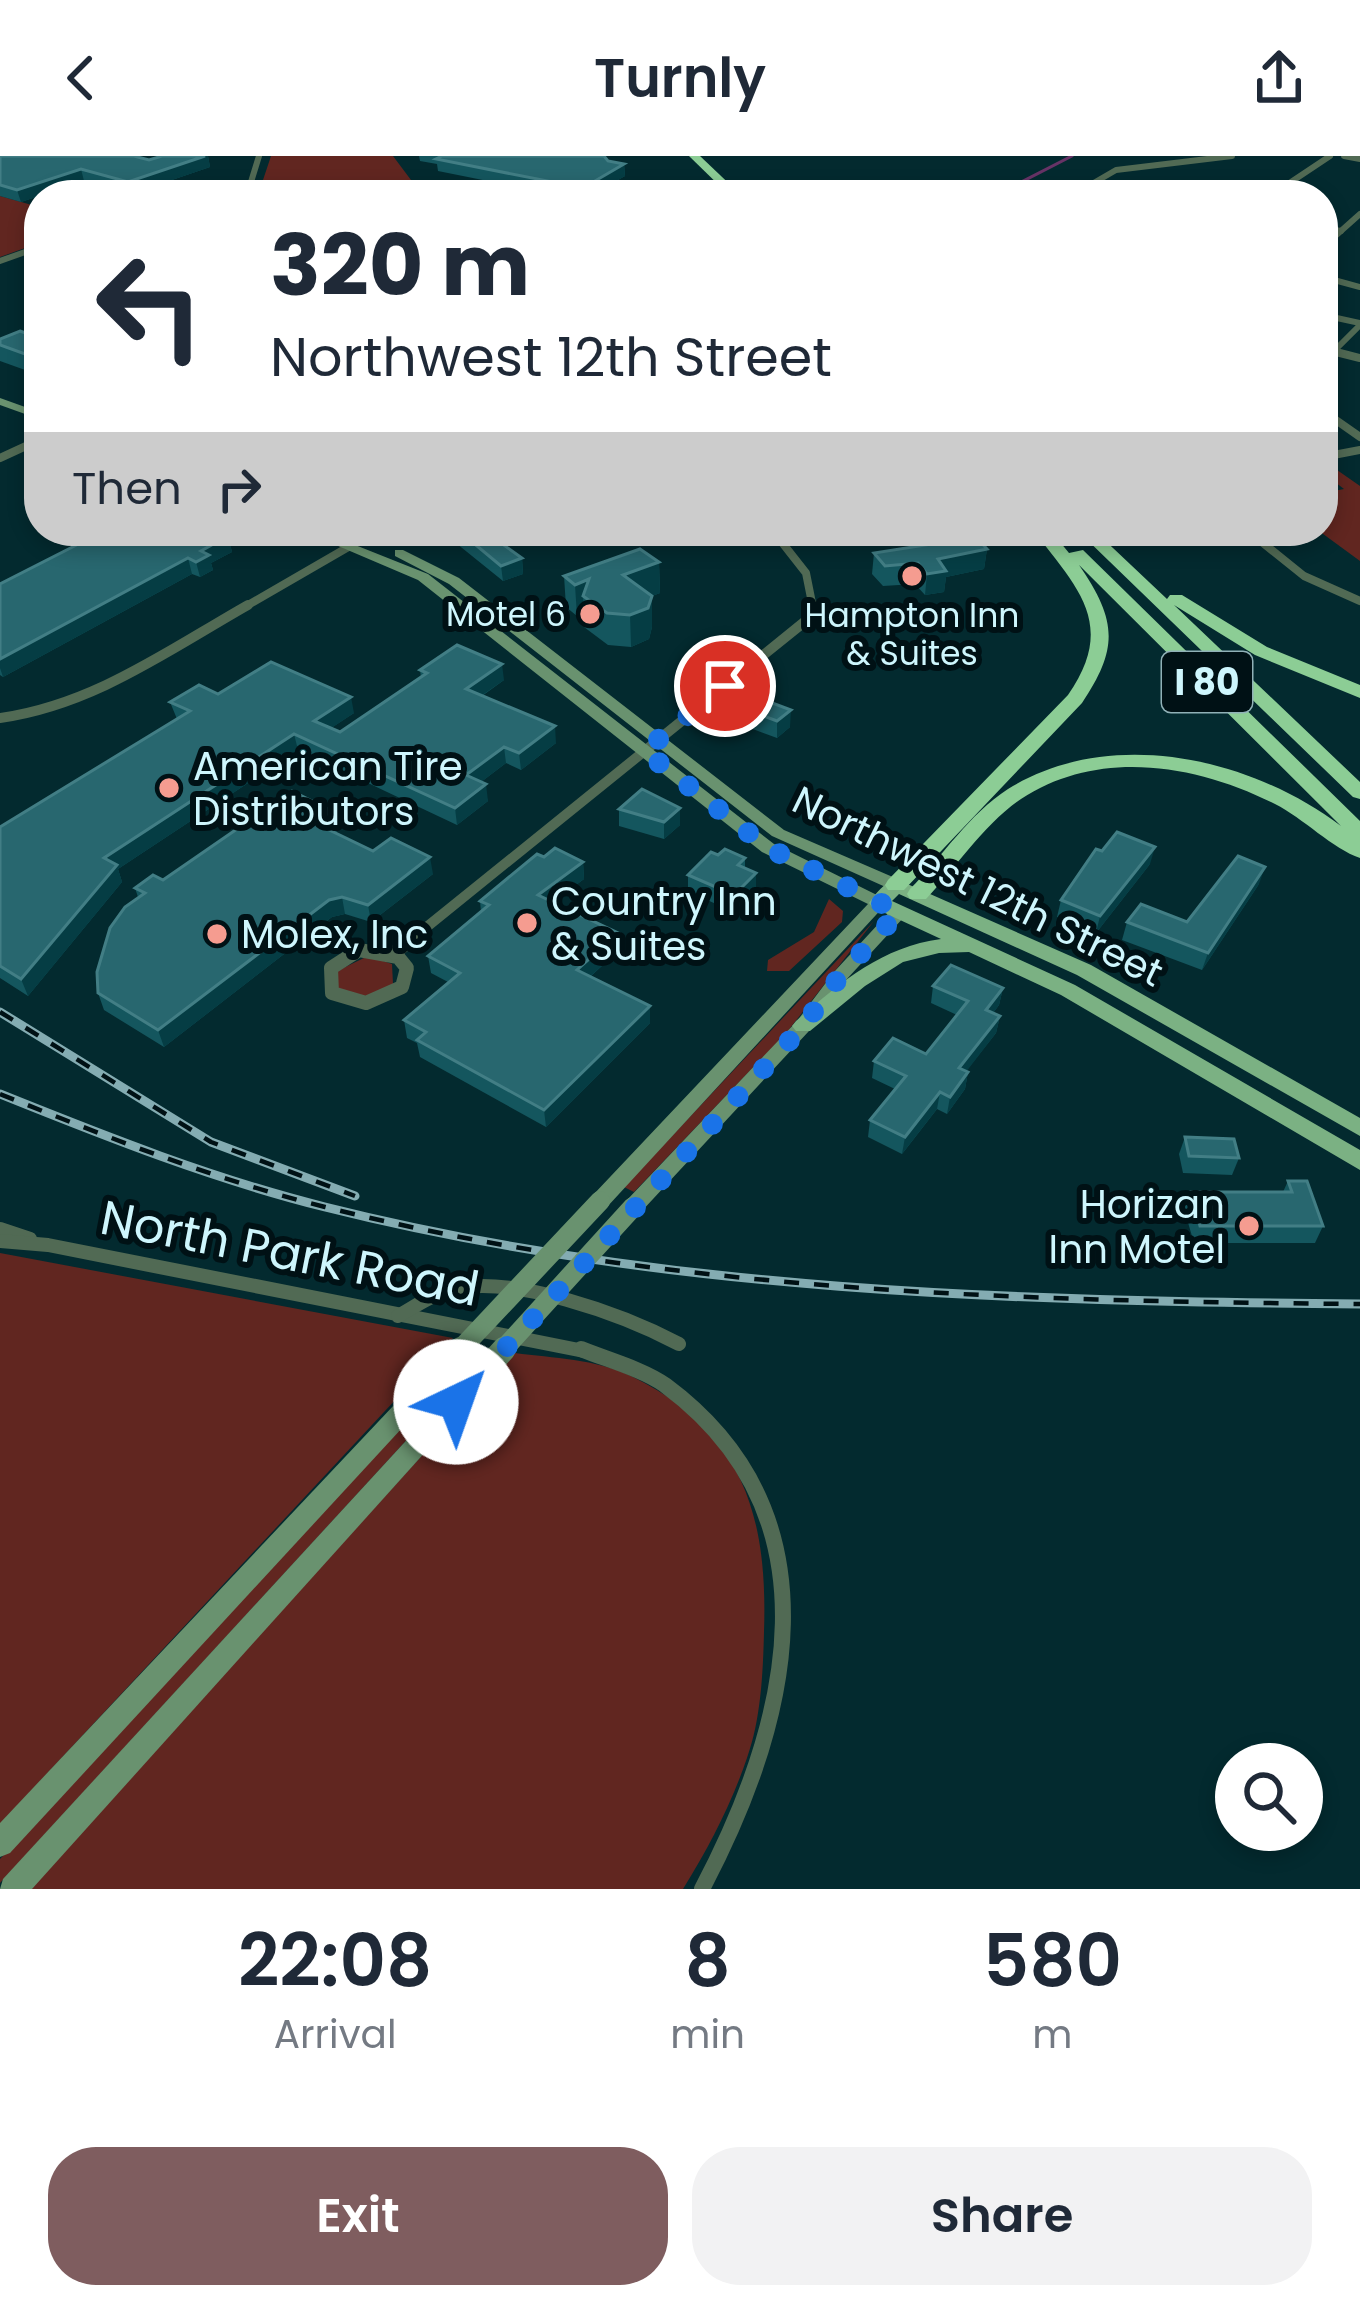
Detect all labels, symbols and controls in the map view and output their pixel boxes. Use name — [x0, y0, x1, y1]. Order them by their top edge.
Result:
text: Turnly — [594, 40, 766, 116]
icon: back — [48, 45, 114, 111]
icon: share — [1246, 45, 1312, 111]
text: 320 m — [270, 207, 530, 324]
icon: left — [72, 228, 228, 384]
text: Northwest 12th Street — [270, 319, 832, 395]
icon: right — [206, 456, 272, 522]
text: Then — [72, 457, 182, 520]
marker: Hampton Inn & Suites — [899, 563, 925, 589]
place label: Motel 6 — [446, 591, 566, 638]
place label: Hampton Inn & Suites — [805, 592, 1019, 677]
marker: Motel 6 — [577, 601, 603, 627]
pin — [674, 635, 776, 737]
road number: I 80 — [1162, 652, 1252, 712]
icon: arrive — [692, 653, 758, 719]
place label: American Tire Distributors — [193, 739, 463, 839]
street label: Northwest 12th Street — [783, 773, 1172, 1000]
marker: American Tire Distributors — [156, 775, 182, 801]
place label: Country Inn & Suites — [551, 874, 777, 974]
place label: Molex, Inc — [241, 907, 428, 962]
marker: Country Inn & Suites — [514, 910, 540, 936]
marker: Molex, Inc — [204, 921, 230, 947]
place label: Horizan Inn Motel — [1049, 1177, 1225, 1277]
street label: North Park Road — [95, 1184, 485, 1323]
marker: Horizan Inn Motel — [1236, 1213, 1262, 1239]
position arrow — [393, 1339, 519, 1465]
map controls — [1215, 1743, 1323, 1851]
button: search — [1215, 1743, 1323, 1851]
text: 22:08 — [238, 1910, 432, 2011]
text: 8 — [684, 1910, 731, 2011]
text: 580 — [983, 1910, 1122, 2011]
text: Arrival — [274, 2007, 397, 2062]
text: min — [670, 2007, 745, 2062]
text: m — [1032, 2007, 1073, 2062]
button: Exit — [48, 2147, 668, 2285]
button: Share — [692, 2147, 1312, 2285]

